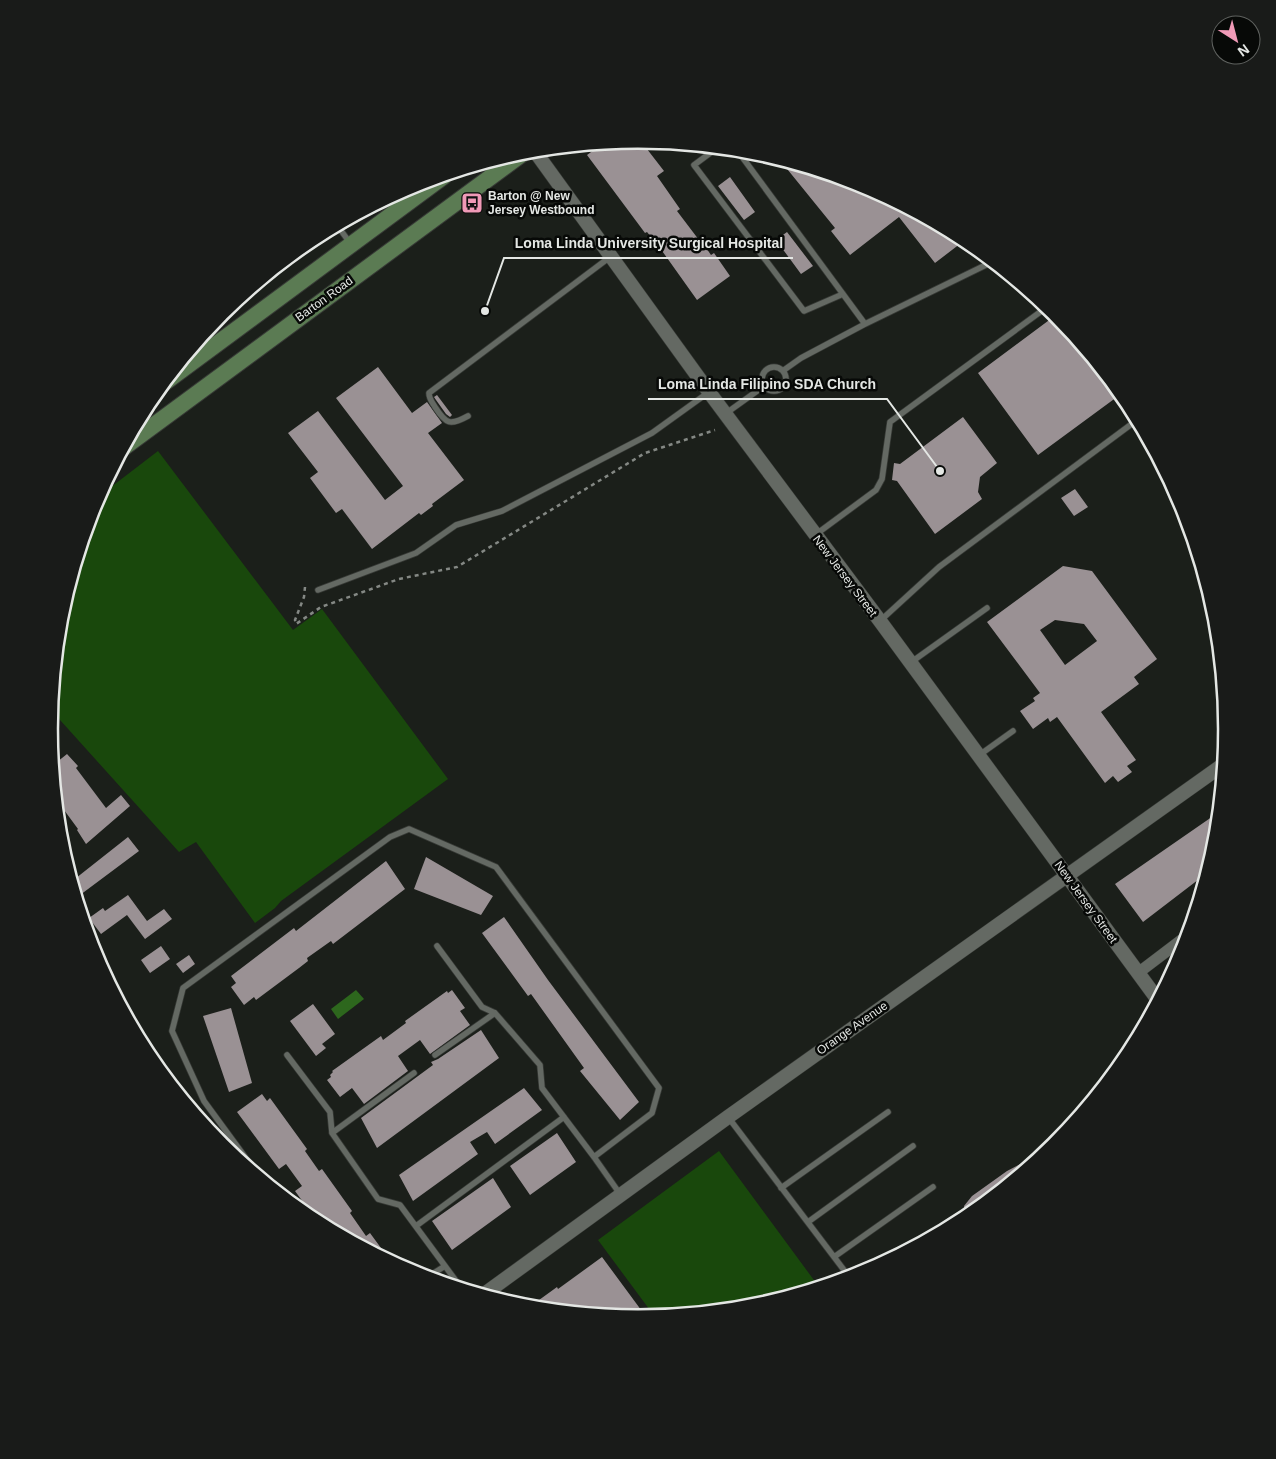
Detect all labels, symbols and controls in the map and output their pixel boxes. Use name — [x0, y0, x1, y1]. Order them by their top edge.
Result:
north arrow — [1211, 15, 1261, 65]
text: N — [1235, 41, 1252, 60]
place label: Barton @ New Jersey Westbound — [488, 189, 594, 217]
bus stop icon: Barton @ New Jersey Westbound — [460, 191, 484, 215]
callout: Loma Linda University Surgical Hospital — [504, 229, 793, 258]
text: Loma Linda University Surgical Hospital — [515, 235, 783, 251]
street label: Barton Road — [293, 274, 355, 324]
callout: Loma Linda Filipino SDA Church — [648, 370, 887, 399]
text: Loma Linda Filipino SDA Church — [658, 376, 876, 392]
street label: New Jersey Street — [810, 533, 880, 620]
street label: New Jersey Street — [1052, 858, 1121, 946]
street label: Orange Avenue — [814, 998, 890, 1058]

